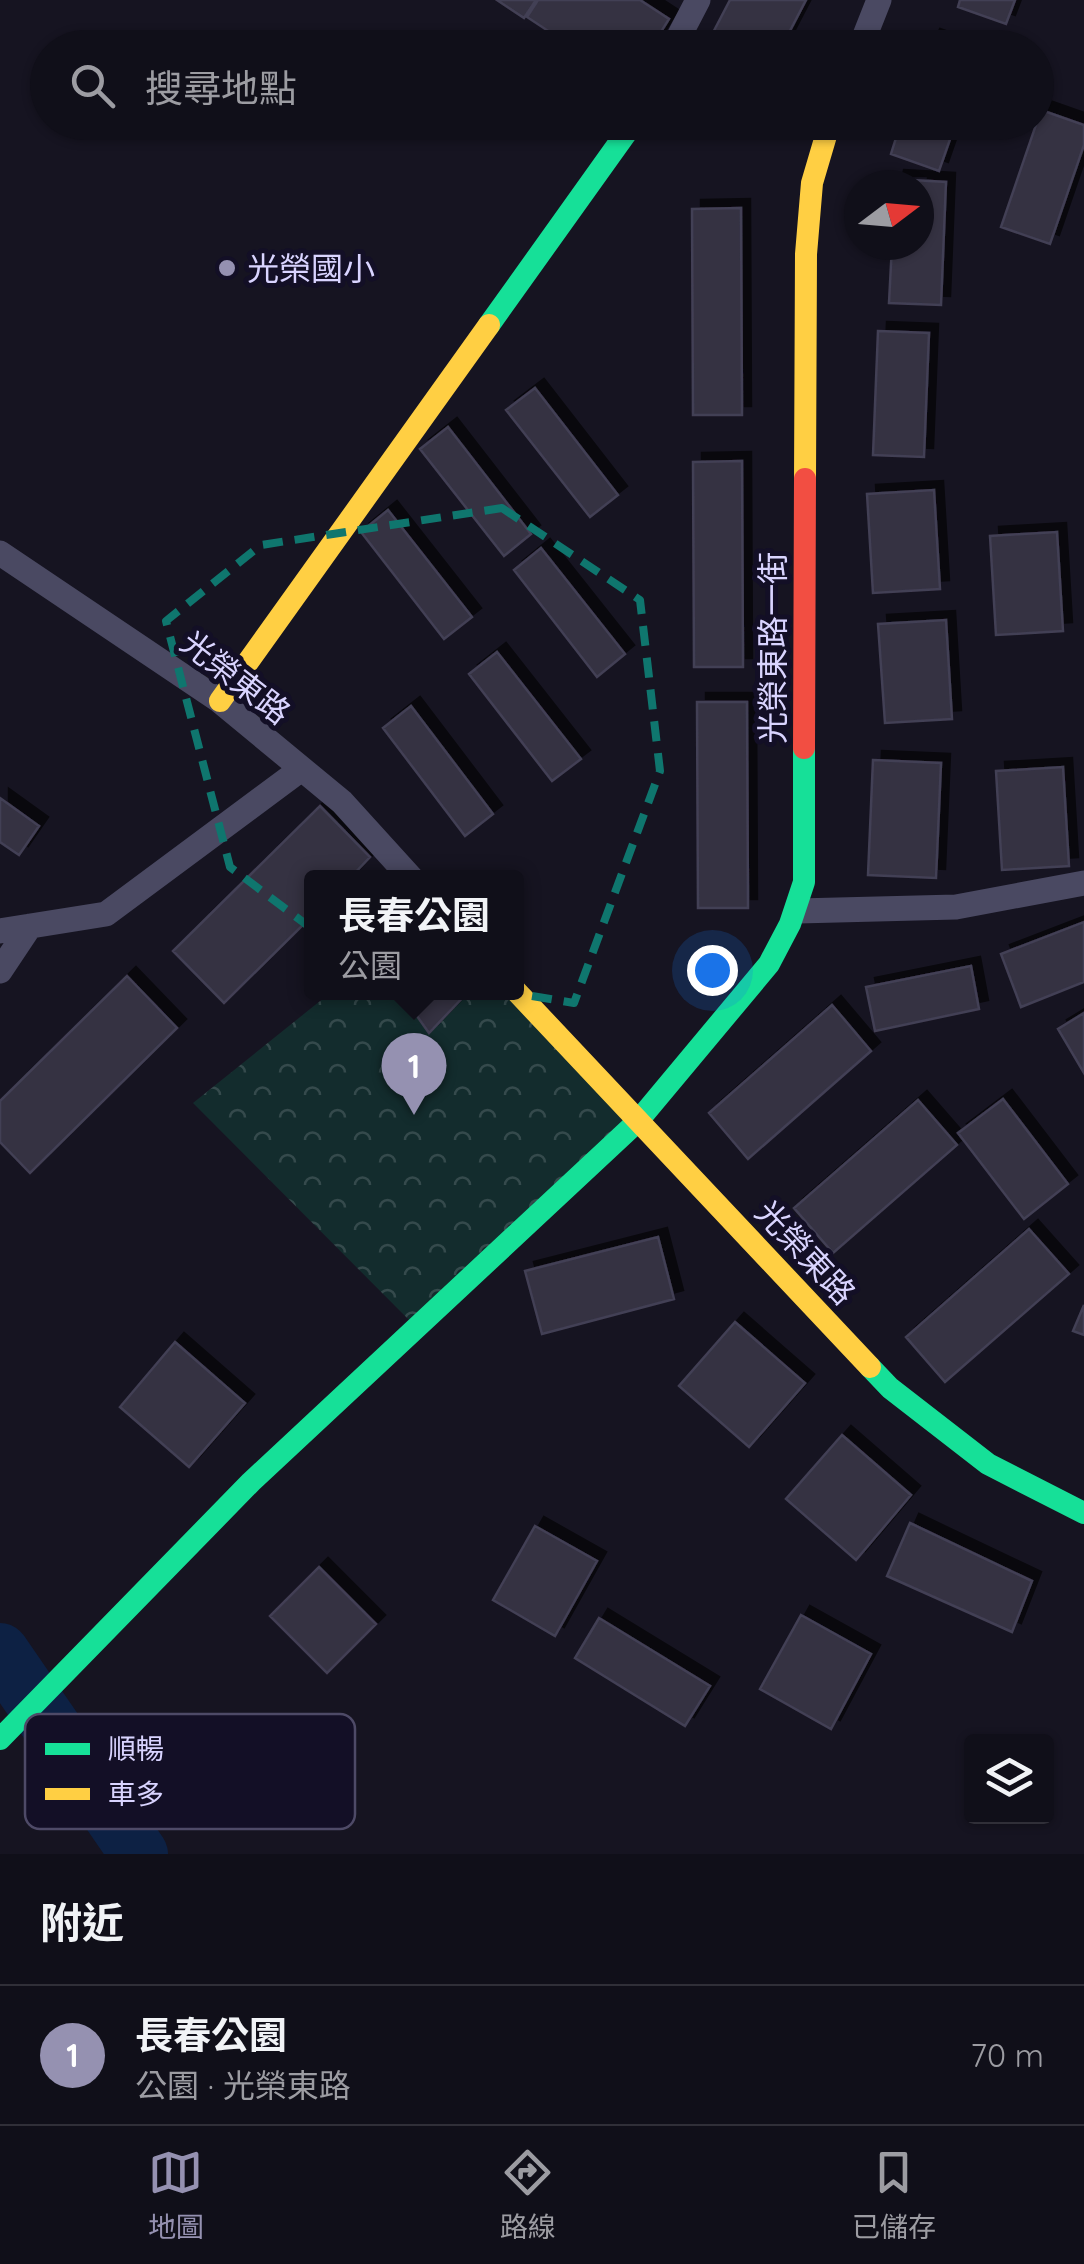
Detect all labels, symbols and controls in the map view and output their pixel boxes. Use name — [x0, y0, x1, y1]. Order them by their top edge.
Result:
search box — [30, 30, 1054, 140]
icon: search — [65, 58, 120, 113]
text: 搜尋地點 — [145, 64, 297, 112]
north arrow — [844, 170, 934, 260]
place label: 光榮國小 — [247, 248, 375, 288]
marker: 光榮國小 — [216, 257, 238, 279]
street label: 光榮東路一街 — [752, 552, 792, 744]
street label: 光榮東路 — [173, 622, 299, 732]
popup — [304, 870, 524, 1000]
text: 長春公園 — [338, 891, 490, 939]
text: 公園 — [338, 945, 402, 985]
your location — [687, 945, 738, 996]
pin: 1 — [382, 1032, 446, 1115]
street label: 光榮東路 — [748, 1192, 864, 1312]
legend — [25, 1714, 355, 1829]
text: 順暢 — [108, 1731, 164, 1766]
map controls — [964, 1734, 1054, 1824]
button: layers — [964, 1734, 1054, 1824]
text: 車多 — [108, 1776, 164, 1811]
text: 附近 — [40, 1896, 124, 1949]
text: 長春公園 — [135, 2011, 287, 2059]
text: 1 — [66, 2035, 79, 2075]
text: 70 m — [971, 2035, 1044, 2075]
text: 公園 · 光榮東路 — [135, 2065, 351, 2105]
tab: 地圖 — [148, 2145, 204, 2245]
tab: 路線 — [500, 2145, 556, 2245]
tab: 已儲存 — [852, 2145, 936, 2245]

